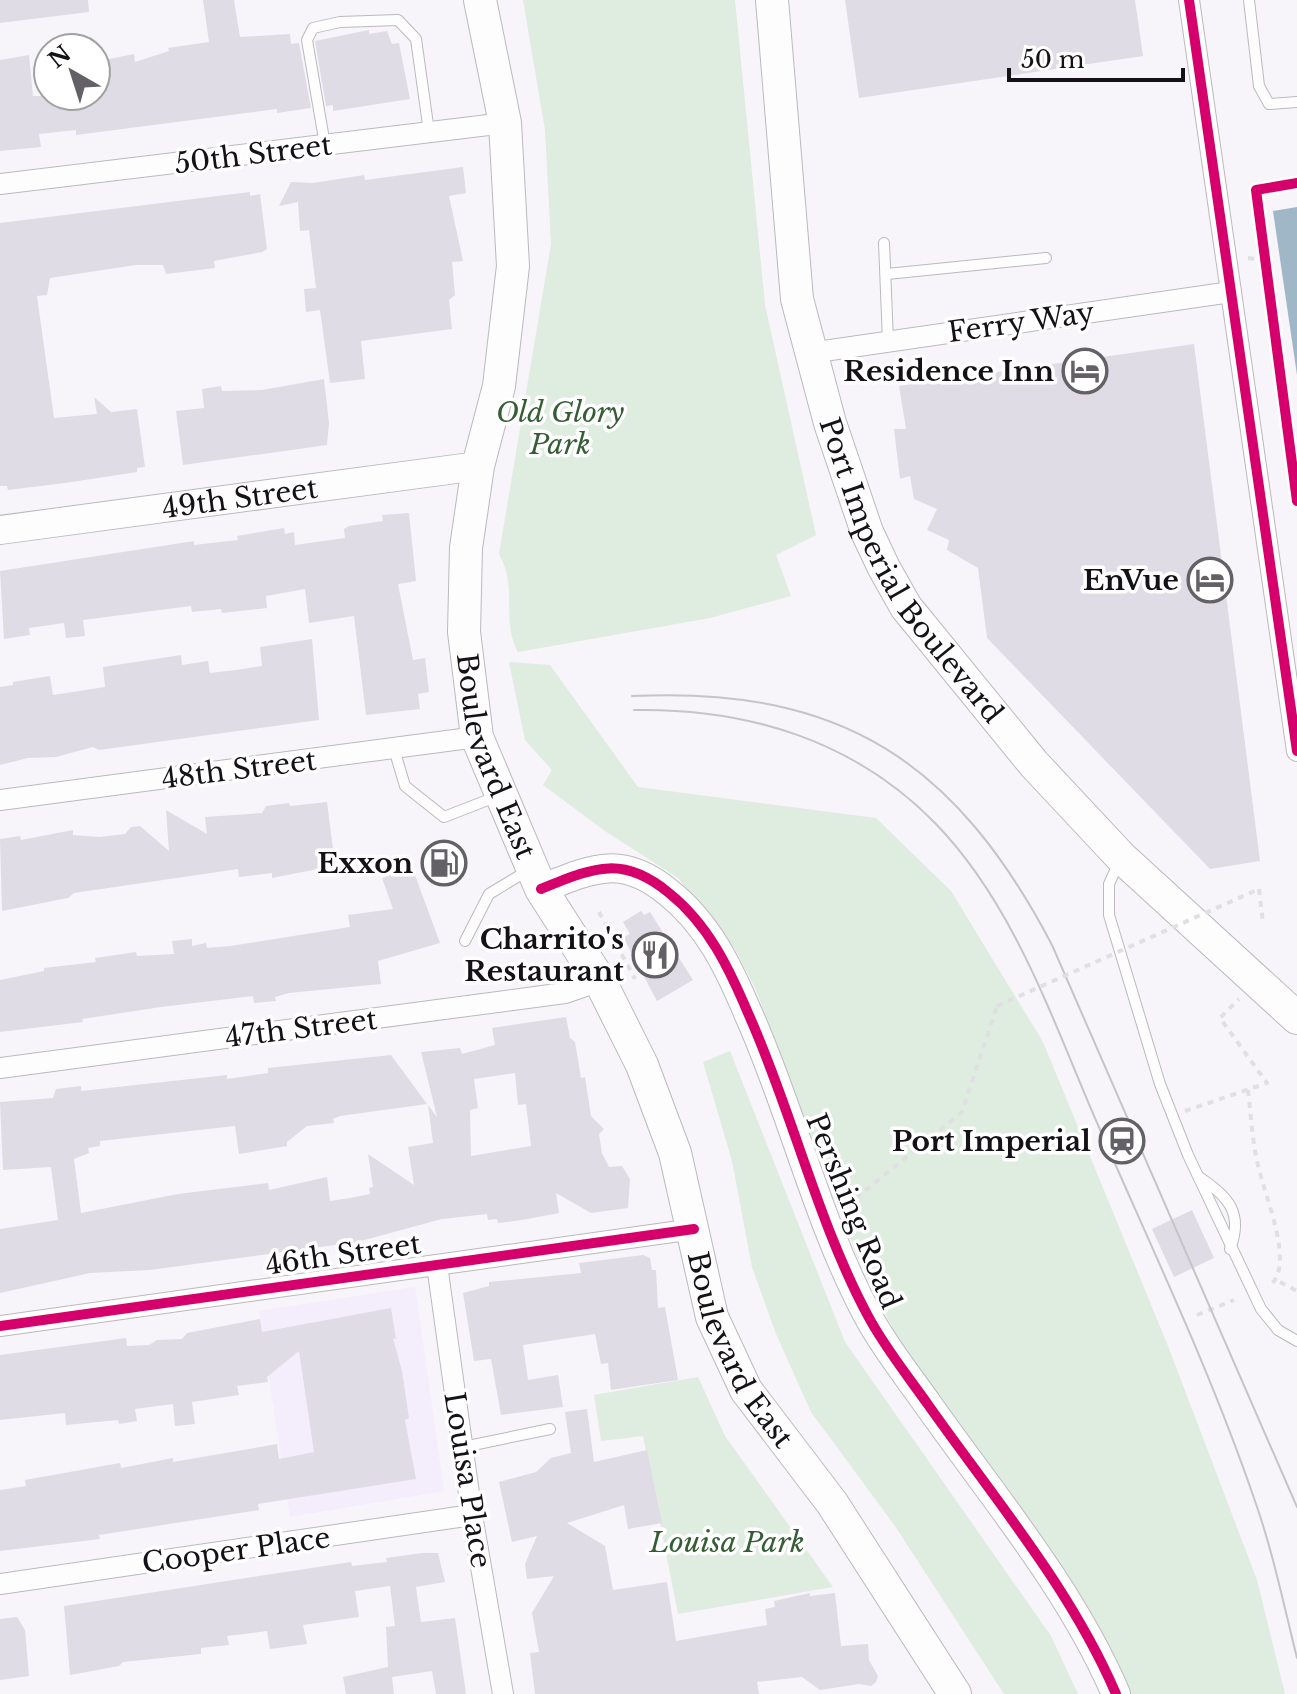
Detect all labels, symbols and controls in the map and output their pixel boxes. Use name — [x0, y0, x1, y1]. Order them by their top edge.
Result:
north arrow — [32, 32, 112, 112]
scale bar — [1009, 32, 1183, 82]
text: N — [43, 40, 77, 74]
text: 50 m — [1021, 45, 1085, 74]
street label: 50th Street — [173, 127, 334, 181]
street label: Ferry Way — [946, 295, 1097, 350]
hotel icon: Residence Inn — [1061, 347, 1109, 395]
place label: Residence Inn — [843, 354, 1054, 389]
park label: Old Glory Park — [496, 395, 625, 462]
street label: Port Imperial Boulevard — [811, 413, 1010, 730]
street label: 49th Street — [160, 471, 320, 526]
hotel icon: EnVue — [1186, 556, 1234, 604]
place label: EnVue — [1083, 563, 1179, 598]
street label: Boulevard East — [449, 651, 543, 865]
street label: 48th Street — [160, 743, 319, 796]
fuel station icon: Exxon — [420, 839, 468, 887]
place label: Exxon — [317, 846, 413, 881]
place label: Charrito's Restaurant — [464, 922, 624, 989]
restaurant icon: Charrito's Restaurant — [631, 931, 679, 979]
street label: 47th Street — [223, 1002, 379, 1055]
street label: Pershing Road — [798, 1108, 909, 1314]
station icon: Port Imperial — [1098, 1117, 1146, 1165]
place label: Port Imperial — [892, 1124, 1091, 1159]
street label: 46th Street — [263, 1226, 423, 1283]
street label: Boulevard East — [680, 1248, 801, 1455]
street label: Louisa Place — [436, 1390, 499, 1571]
street label: Cooper Place — [140, 1520, 332, 1581]
park label: Louisa Park — [648, 1525, 805, 1560]

